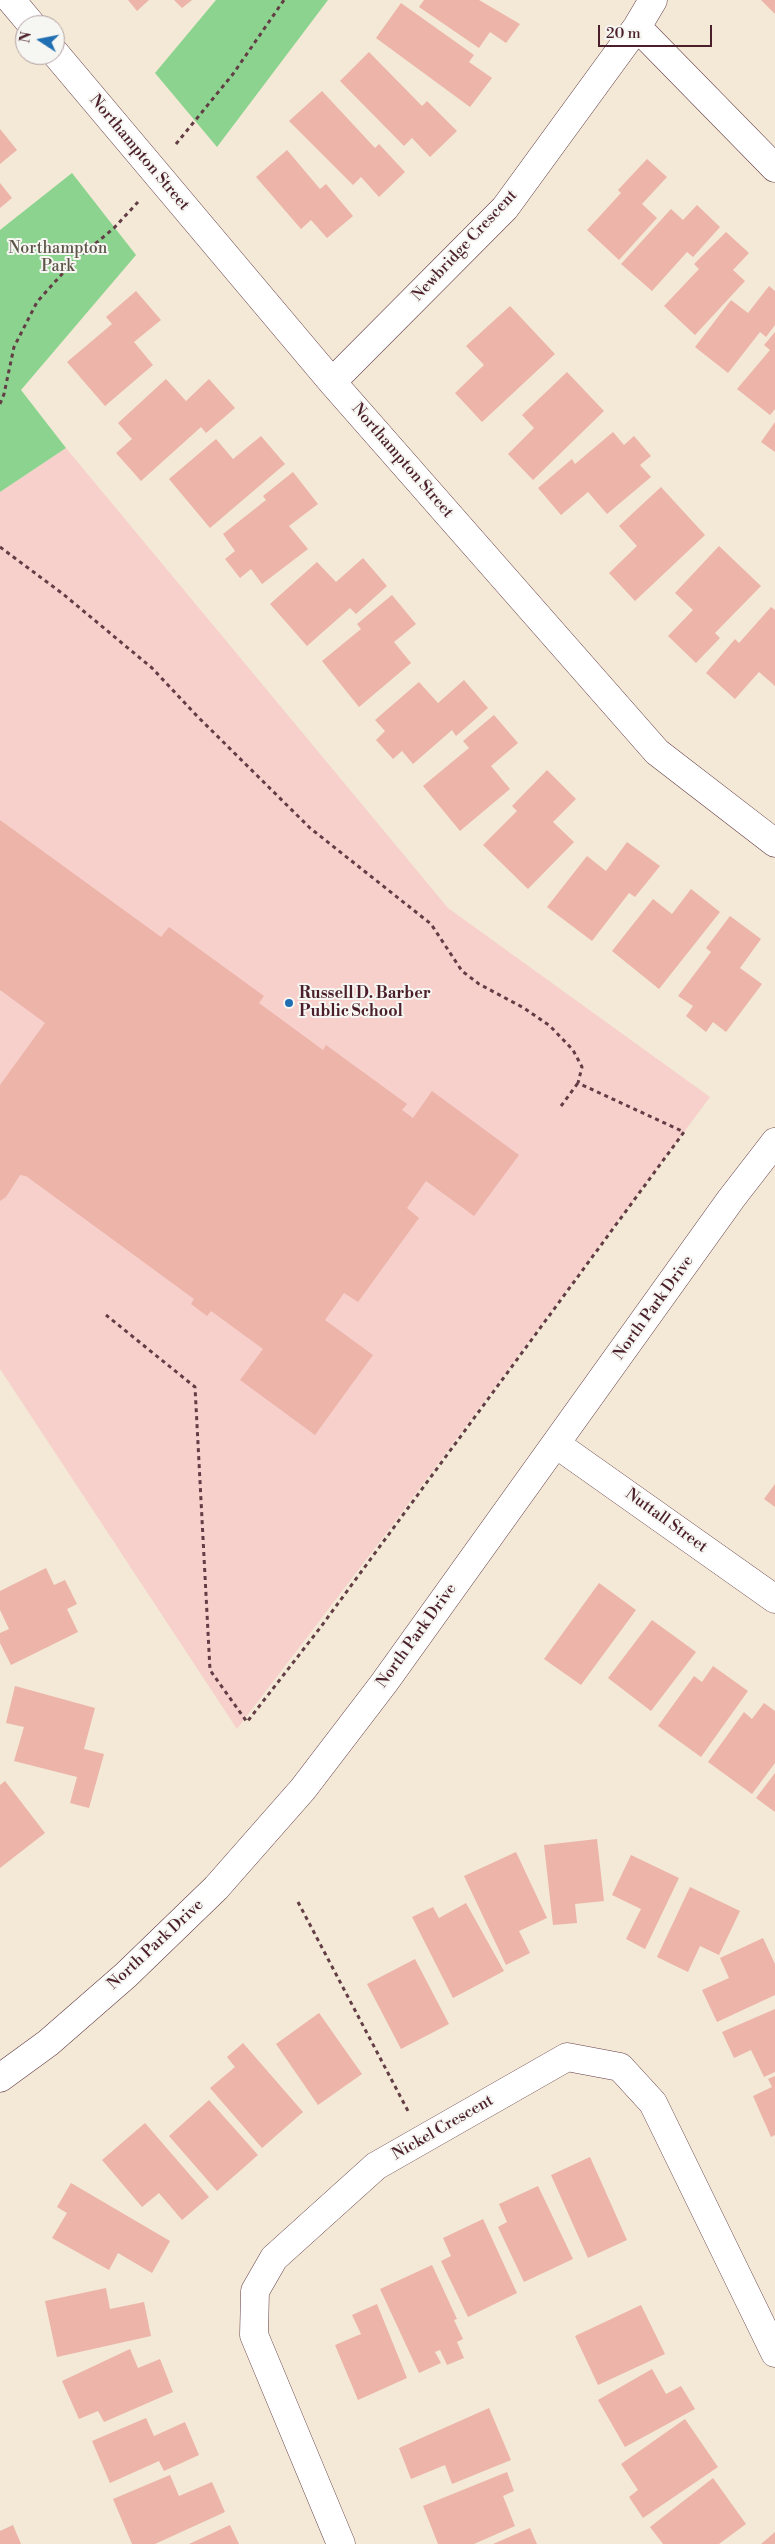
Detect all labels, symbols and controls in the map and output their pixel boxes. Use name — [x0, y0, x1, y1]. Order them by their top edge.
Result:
north arrow — [15, 15, 65, 65]
scale bar — [600, 15, 714, 47]
text: 20 m — [606, 24, 641, 43]
text: N — [16, 30, 36, 44]
street label: Northampton Street — [85, 91, 193, 215]
street label: Newbridge Crescent — [408, 186, 522, 306]
park label: Northampton Park — [9, 239, 107, 277]
street label: Northampton Street — [347, 400, 457, 522]
place label: Russell D. Barber Public School — [299, 984, 431, 1022]
marker: Russell D. Barber Public School — [283, 997, 295, 1009]
street label: North Park Drive — [610, 1252, 698, 1364]
street label: Nuttall Street — [621, 1485, 711, 1557]
street label: North Park Drive — [373, 1580, 461, 1692]
street label: North Park Drive — [104, 1896, 208, 1994]
street label: Nickel Crescent — [389, 2091, 497, 2165]

